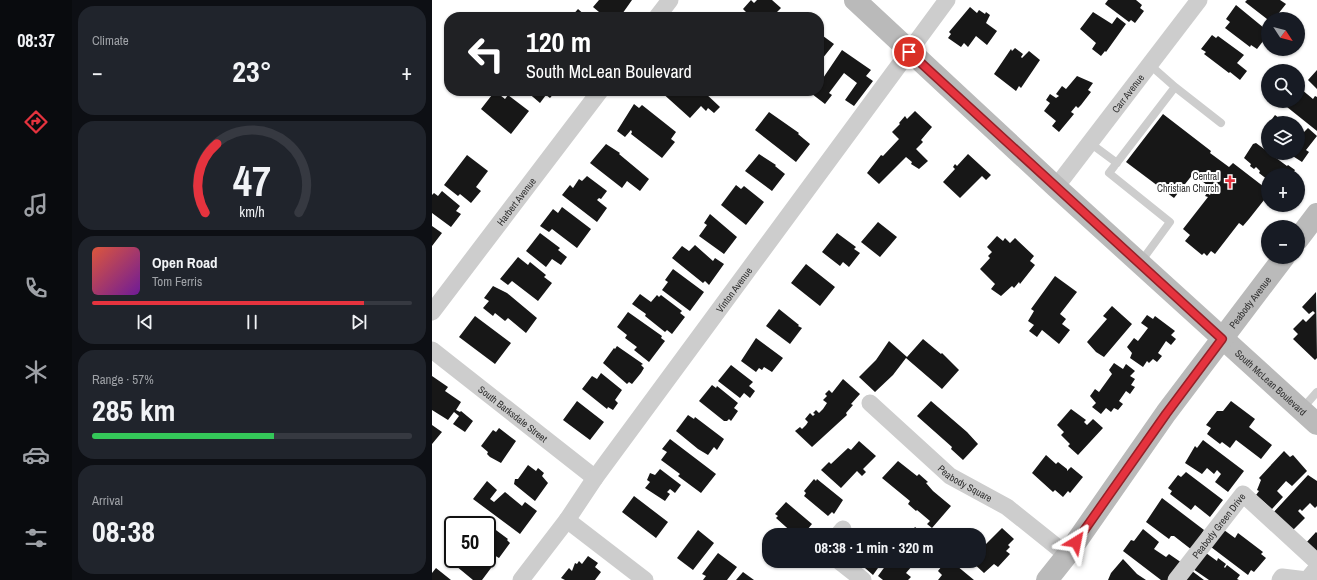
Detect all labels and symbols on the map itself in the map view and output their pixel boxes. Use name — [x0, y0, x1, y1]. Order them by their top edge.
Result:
north arrow — [1261, 12, 1305, 56]
pin — [892, 35, 926, 69]
street label: Carr Avenue — [1109, 71, 1147, 116]
place label: Central Christian Church — [1157, 170, 1219, 195]
church icon: Central Christian Church — [1222, 174, 1238, 190]
street label: Harbert Avenue — [494, 175, 539, 228]
street label: Vinton Avenue — [713, 264, 755, 315]
street label: Peabody Avenue — [1226, 274, 1274, 331]
street label: South McLean Boulevard — [1232, 347, 1309, 418]
street label: South Barksdale Street — [475, 383, 550, 446]
street label: Peabody Square — [935, 462, 995, 505]
street label: Peabody Green Drive — [1189, 490, 1249, 561]
speed limit sign: 50 — [444, 516, 496, 568]
position arrow — [1055, 521, 1097, 563]

